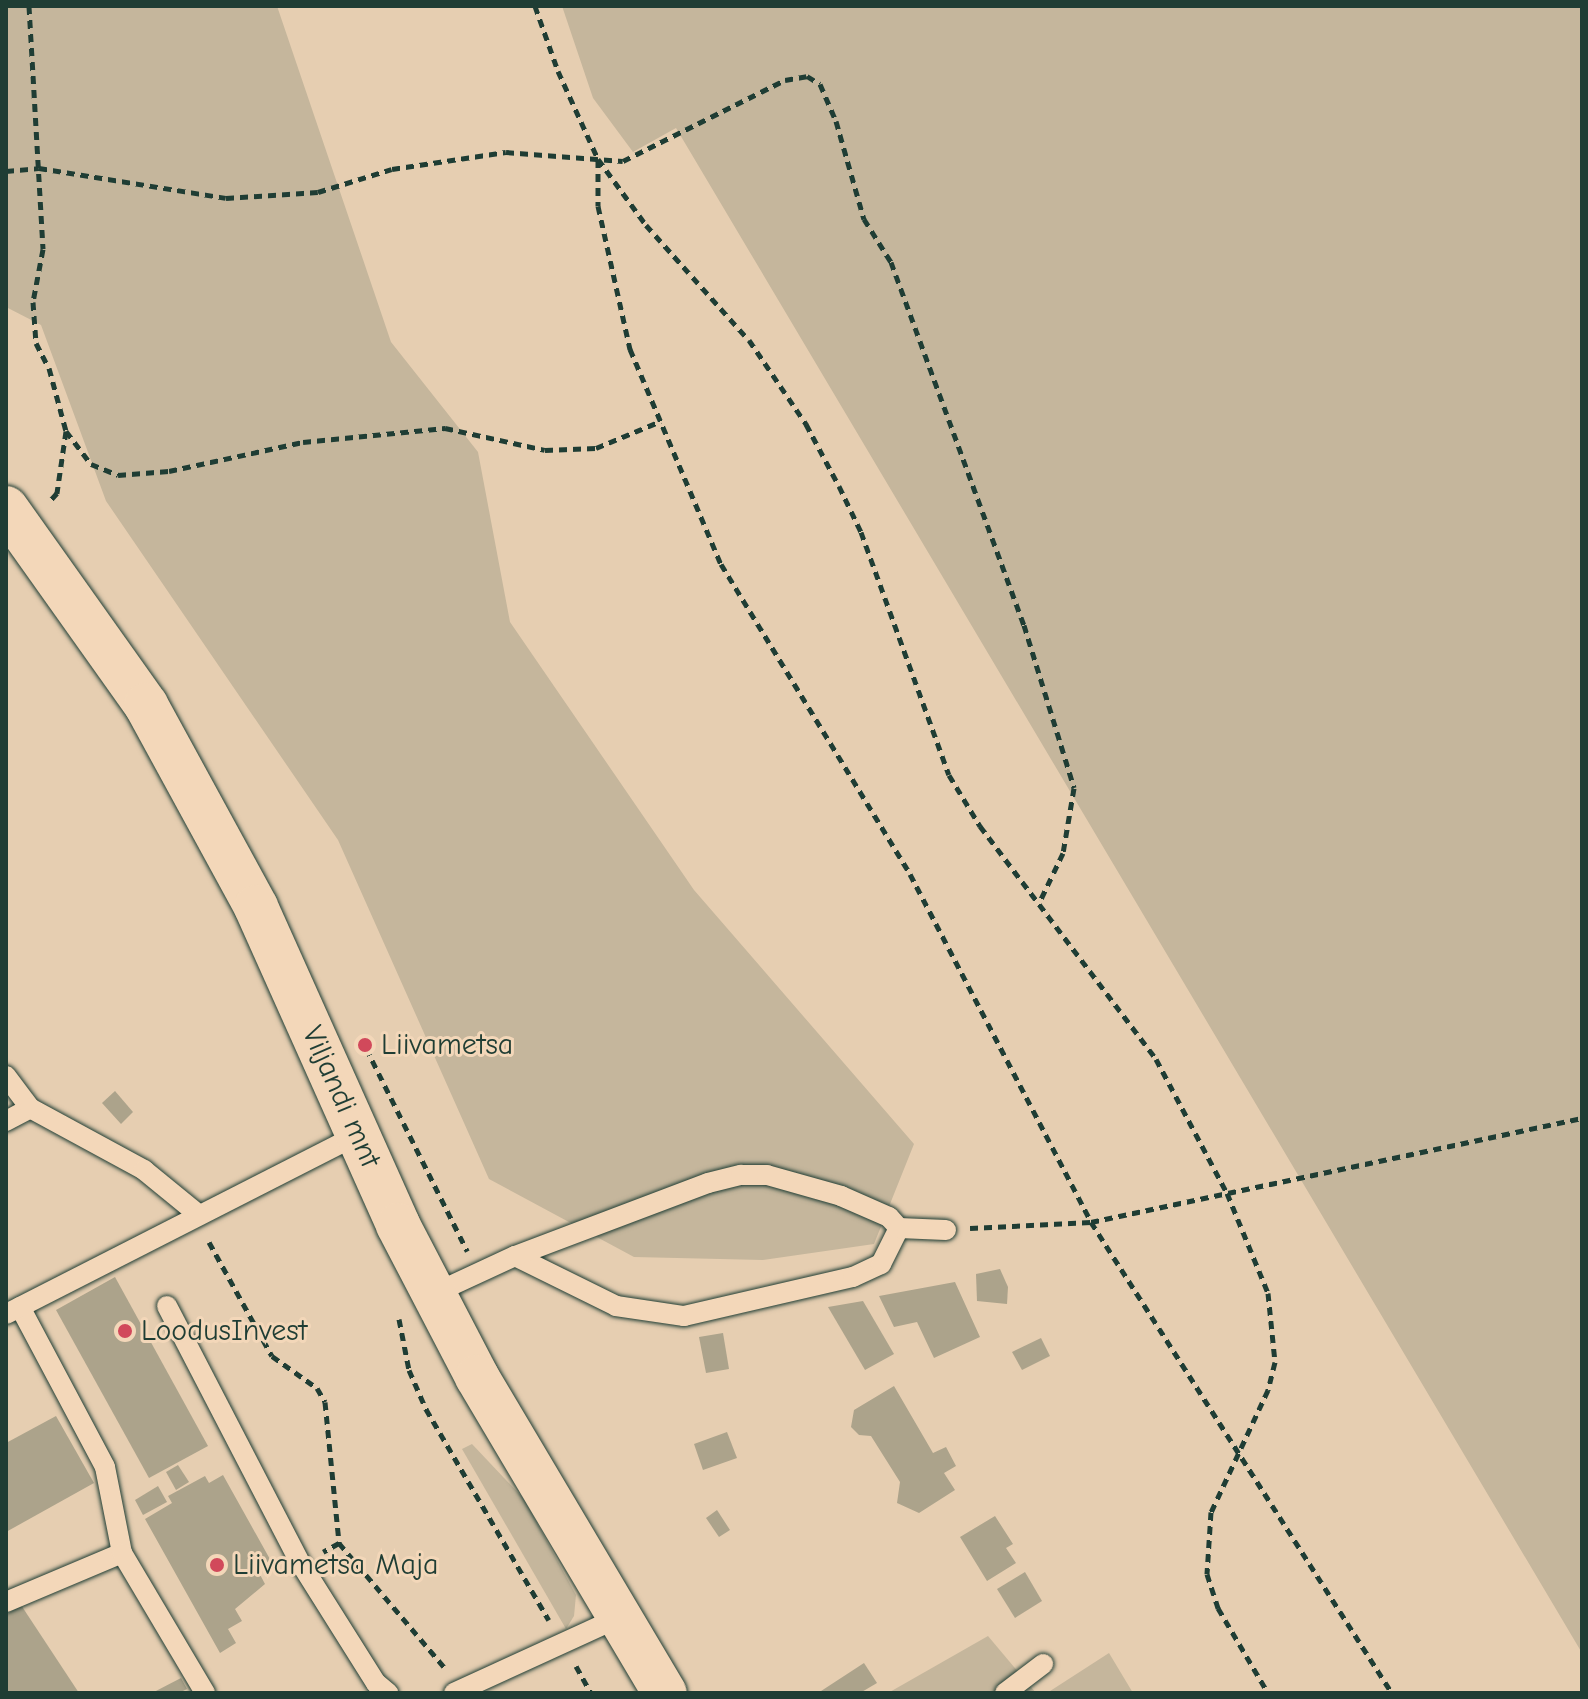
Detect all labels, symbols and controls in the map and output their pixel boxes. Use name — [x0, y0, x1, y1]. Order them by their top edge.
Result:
street label: Viljandi mnt — [294, 1021, 388, 1173]
place label: Liivametsa — [381, 1027, 513, 1063]
marker: Liivametsa — [356, 1036, 374, 1054]
place label: LoodusInvest — [141, 1313, 307, 1349]
marker: LoodusInvest — [116, 1322, 134, 1340]
place label: Liivametsa Maja — [233, 1547, 439, 1583]
marker: Liivametsa Maja — [208, 1556, 226, 1574]

